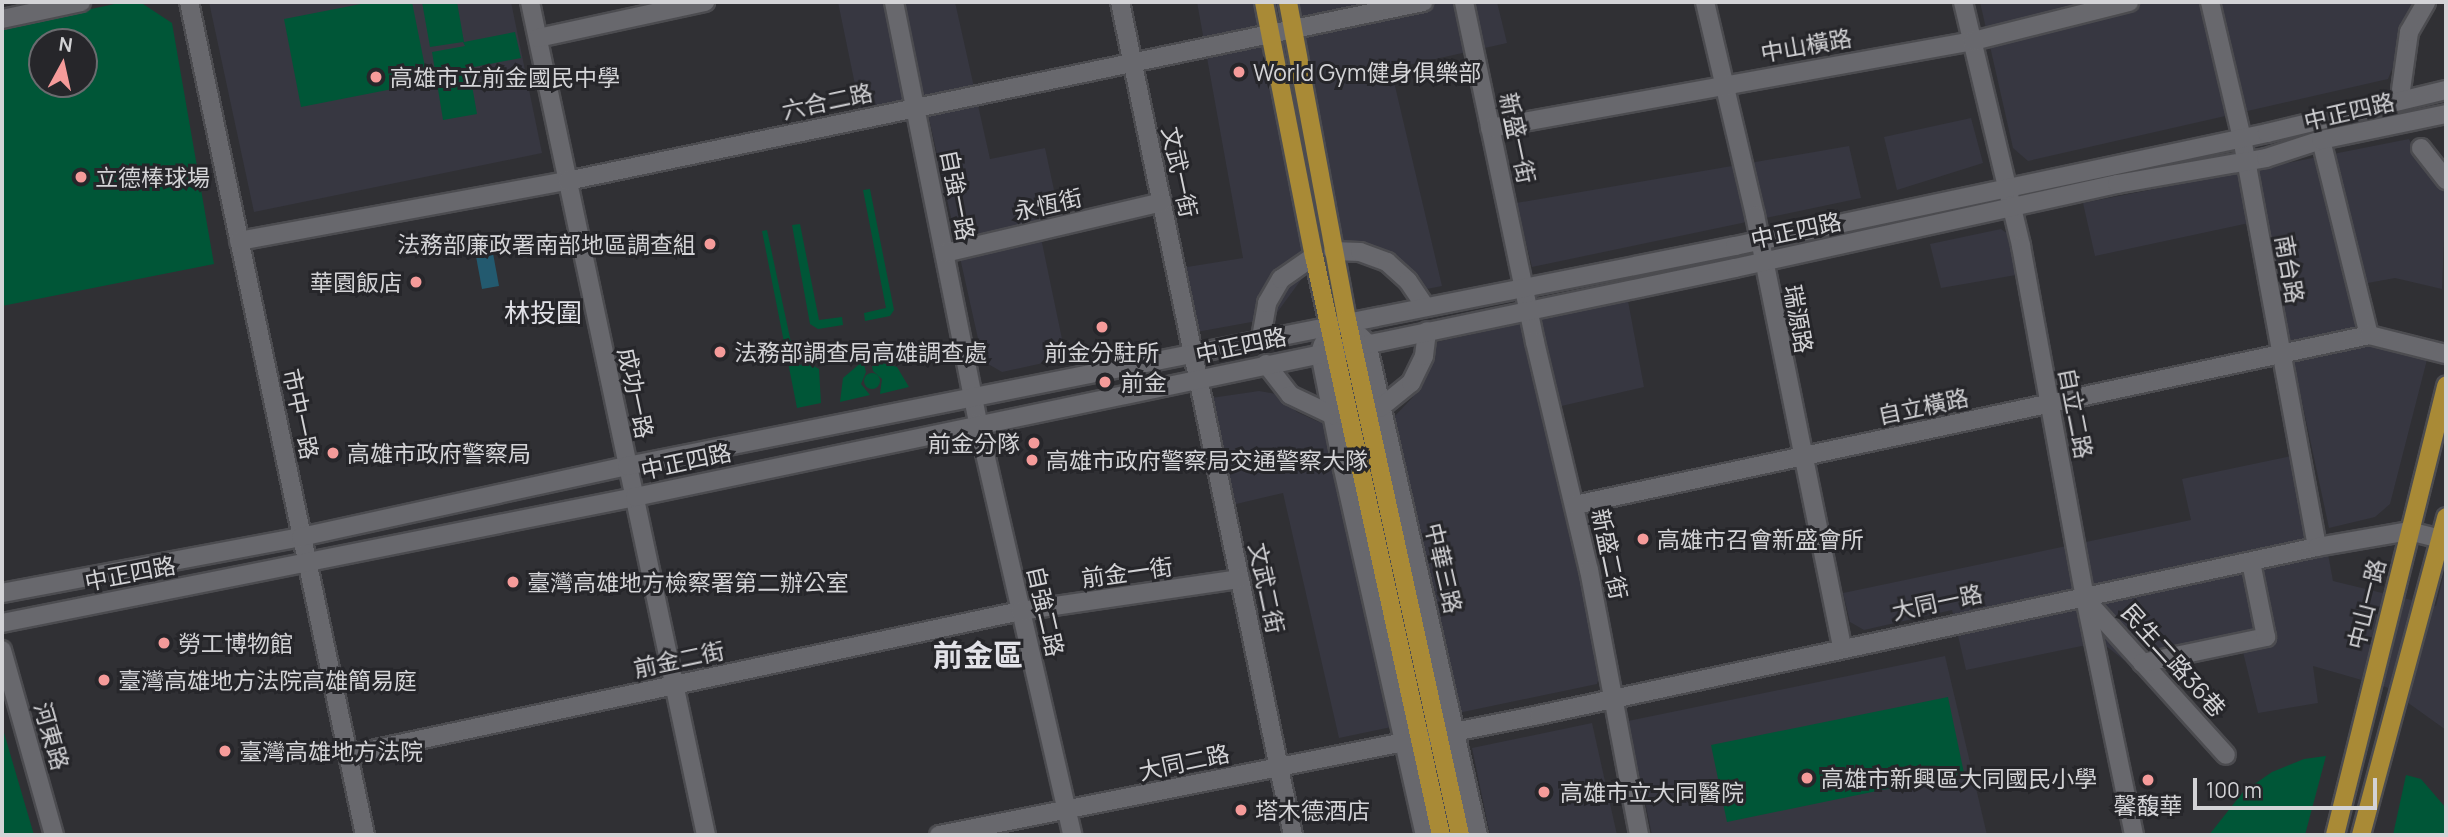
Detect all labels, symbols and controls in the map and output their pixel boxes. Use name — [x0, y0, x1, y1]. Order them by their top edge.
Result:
street label: 中山橫路 — [1758, 23, 1854, 67]
north arrow — [28, 28, 98, 98]
text: N — [57, 30, 74, 58]
place label: World Gym健身俱樂部 — [1253, 58, 1481, 86]
place label: 高雄市立前金國民中學 — [390, 63, 620, 91]
marker: World Gym健身俱樂部 — [1231, 64, 1247, 80]
marker: 高雄市立前金國民中學 — [368, 69, 384, 85]
street label: 六合二路 — [779, 78, 875, 124]
street label: 中正四路 — [2301, 87, 2397, 135]
street label: 新盛一街 — [1495, 90, 1541, 186]
street label: 文武一街 — [1157, 124, 1203, 220]
street label: 自強一路 — [936, 147, 980, 243]
place label: 立德棒球場 — [95, 163, 210, 191]
marker: 立德棒球場 — [73, 169, 89, 185]
street label: 永恆街 — [1011, 183, 1085, 225]
street label: 中正四路 — [1748, 207, 1844, 253]
place label: 法務部廉政署南部地區調查組 — [397, 230, 696, 258]
street label: 南台路 — [2270, 233, 2310, 305]
marker: 法務部廉政署南部地區調查組 — [702, 236, 718, 252]
place label: 華園飯店 — [310, 268, 402, 296]
marker: 華園飯店 — [408, 274, 424, 290]
street label: 瑞源路 — [1779, 283, 1819, 355]
district label: 林投圍 — [504, 297, 582, 329]
marker: 前金分駐所 — [1094, 319, 1110, 335]
street label: 中正四路 — [1193, 322, 1289, 368]
place label: 法務部調查局高雄調查處 — [734, 338, 987, 366]
place label: 前金分駐所 — [1045, 338, 1159, 366]
marker: 法務部調查局高雄調查處 — [712, 344, 728, 360]
street label: 成功一路 — [613, 345, 659, 441]
street label: 自立二路 — [2054, 365, 2098, 461]
street label: 市中一路 — [278, 366, 324, 462]
place label: 前金 — [1121, 368, 1167, 396]
marker: 前金 — [1095, 372, 1115, 392]
street label: 自立橫路 — [1875, 383, 1971, 429]
place label: 前金分隊 — [928, 429, 1020, 457]
marker: 前金分隊 — [1026, 435, 1042, 451]
street label: 中正四路 — [638, 438, 734, 484]
place label: 高雄市政府警察局 — [347, 439, 531, 467]
marker: 高雄市政府警察局 — [325, 445, 341, 461]
place label: 高雄市政府警察局交通警察大隊 — [1046, 446, 1368, 474]
marker: 高雄市政府警察局交通警察大隊 — [1024, 452, 1040, 468]
street label: 新盛二街 — [1587, 506, 1633, 602]
street label: 中華三路 — [1420, 520, 1468, 616]
place label: 高雄市召會新盛會所 — [1657, 525, 1864, 553]
marker: 高雄市召會新盛會所 — [1635, 531, 1651, 547]
street label: 文武二街 — [1244, 540, 1290, 636]
street label: 中正四路 — [82, 551, 178, 595]
street label: 前金一街 — [1080, 552, 1174, 592]
street label: 中山一路 — [2341, 556, 2391, 652]
street label: 自強二路 — [1022, 563, 1070, 659]
place label: 臺灣高雄地方檢察署第二辦公室 — [527, 568, 849, 596]
marker: 臺灣高雄地方檢察署第二辦公室 — [505, 574, 521, 590]
street label: 大同一路 — [1889, 579, 1985, 625]
street label: 民生二路36巷 — [2116, 598, 2232, 722]
place label: 勞工博物館 — [178, 629, 293, 657]
marker: 勞工博物館 — [156, 635, 172, 651]
street label: 前金二街 — [631, 636, 727, 682]
district label: 前金區 — [933, 637, 1023, 673]
place label: 臺灣高雄地方法院高雄簡易庭 — [118, 666, 417, 694]
marker: 臺灣高雄地方法院高雄簡易庭 — [96, 672, 112, 688]
street label: 河東路 — [29, 699, 75, 773]
place label: 臺灣高雄地方法院 — [239, 737, 423, 765]
street label: 大同二路 — [1136, 739, 1232, 785]
marker: 臺灣高雄地方法院 — [217, 743, 233, 759]
place label: 高雄市新興區大同國民小學 — [1821, 764, 2097, 792]
scale bar — [2196, 764, 2380, 808]
marker: 高雄市新興區大同國民小學 — [1799, 770, 1815, 786]
marker: 馨馥華 — [2140, 772, 2156, 788]
text: 100 m — [2206, 776, 2262, 804]
place label: 高雄市立大同醫院 — [1560, 778, 1744, 806]
marker: 高雄市立大同醫院 — [1534, 782, 1554, 802]
place label: 馨馥華 — [2114, 791, 2182, 819]
place label: 塔木德酒店 — [1255, 796, 1370, 824]
marker: 塔木德酒店 — [1233, 802, 1249, 818]

